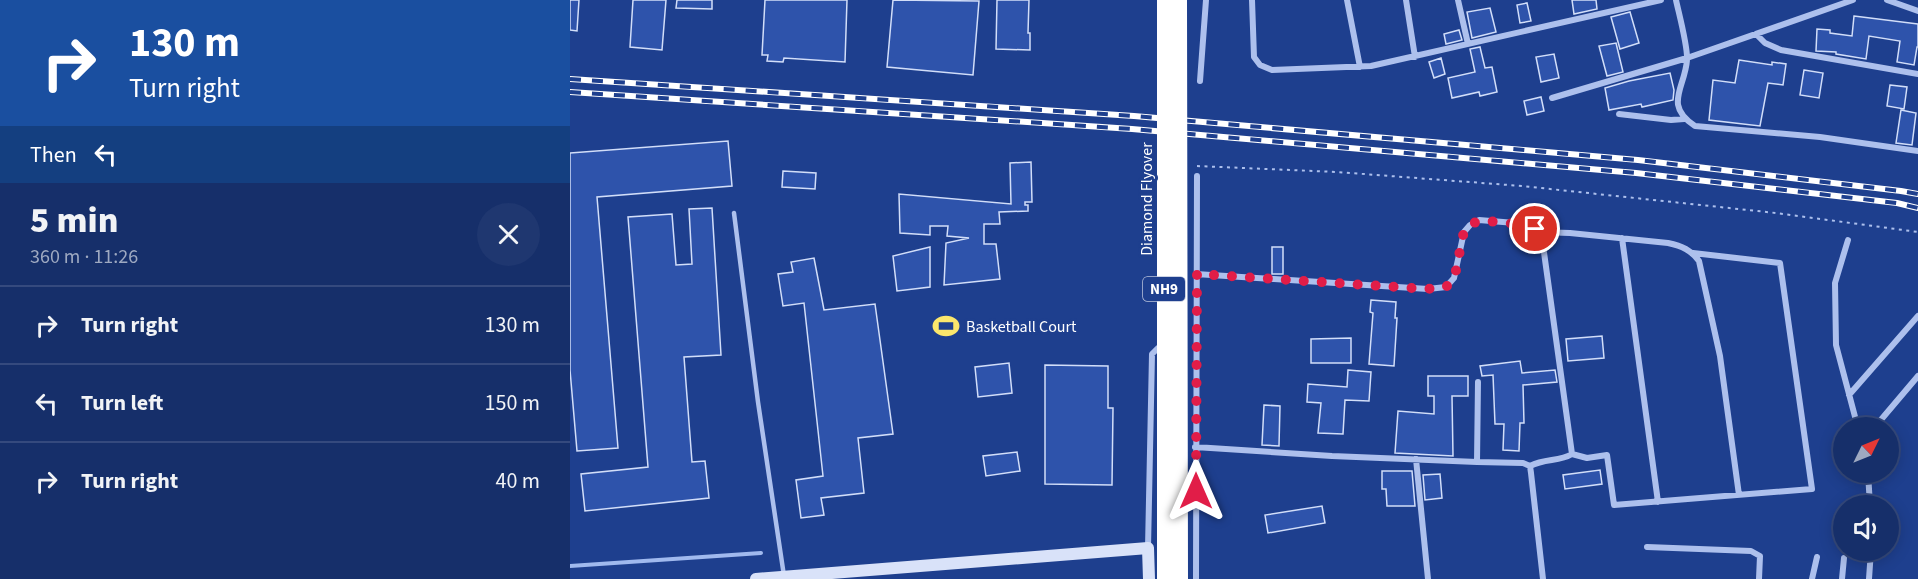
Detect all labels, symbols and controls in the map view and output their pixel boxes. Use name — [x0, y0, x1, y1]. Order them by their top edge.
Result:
text: 130 m — [129, 13, 240, 73]
icon: right — [30, 24, 108, 102]
text: Turn right — [129, 69, 240, 108]
icon: left — [89, 138, 122, 171]
text: Then — [30, 139, 77, 171]
street label: Diamond Flyover — [1136, 142, 1158, 256]
text: 5 min — [30, 195, 118, 246]
button: close — [477, 203, 540, 266]
pin — [1509, 203, 1560, 254]
icon: arrive — [1518, 212, 1551, 245]
text: 360 m · 11:26 — [30, 243, 138, 271]
road number: NH9 — [1143, 277, 1185, 301]
icon: right — [30, 309, 63, 342]
text: Turn right — [81, 309, 178, 341]
text: 130 m — [485, 309, 540, 341]
sports icon: Basketball Court — [931, 311, 961, 341]
place label: Basketball Court — [966, 316, 1077, 338]
icon: left — [30, 387, 63, 420]
text: Turn left — [81, 387, 163, 419]
text: 150 m — [485, 387, 540, 419]
north arrow — [1833, 417, 1899, 483]
map controls — [1833, 417, 1899, 561]
position arrow — [1164, 459, 1228, 523]
icon: right — [30, 465, 63, 498]
text: Turn right — [81, 465, 178, 497]
text: 40 m — [495, 465, 540, 497]
button: sound — [1833, 495, 1899, 561]

